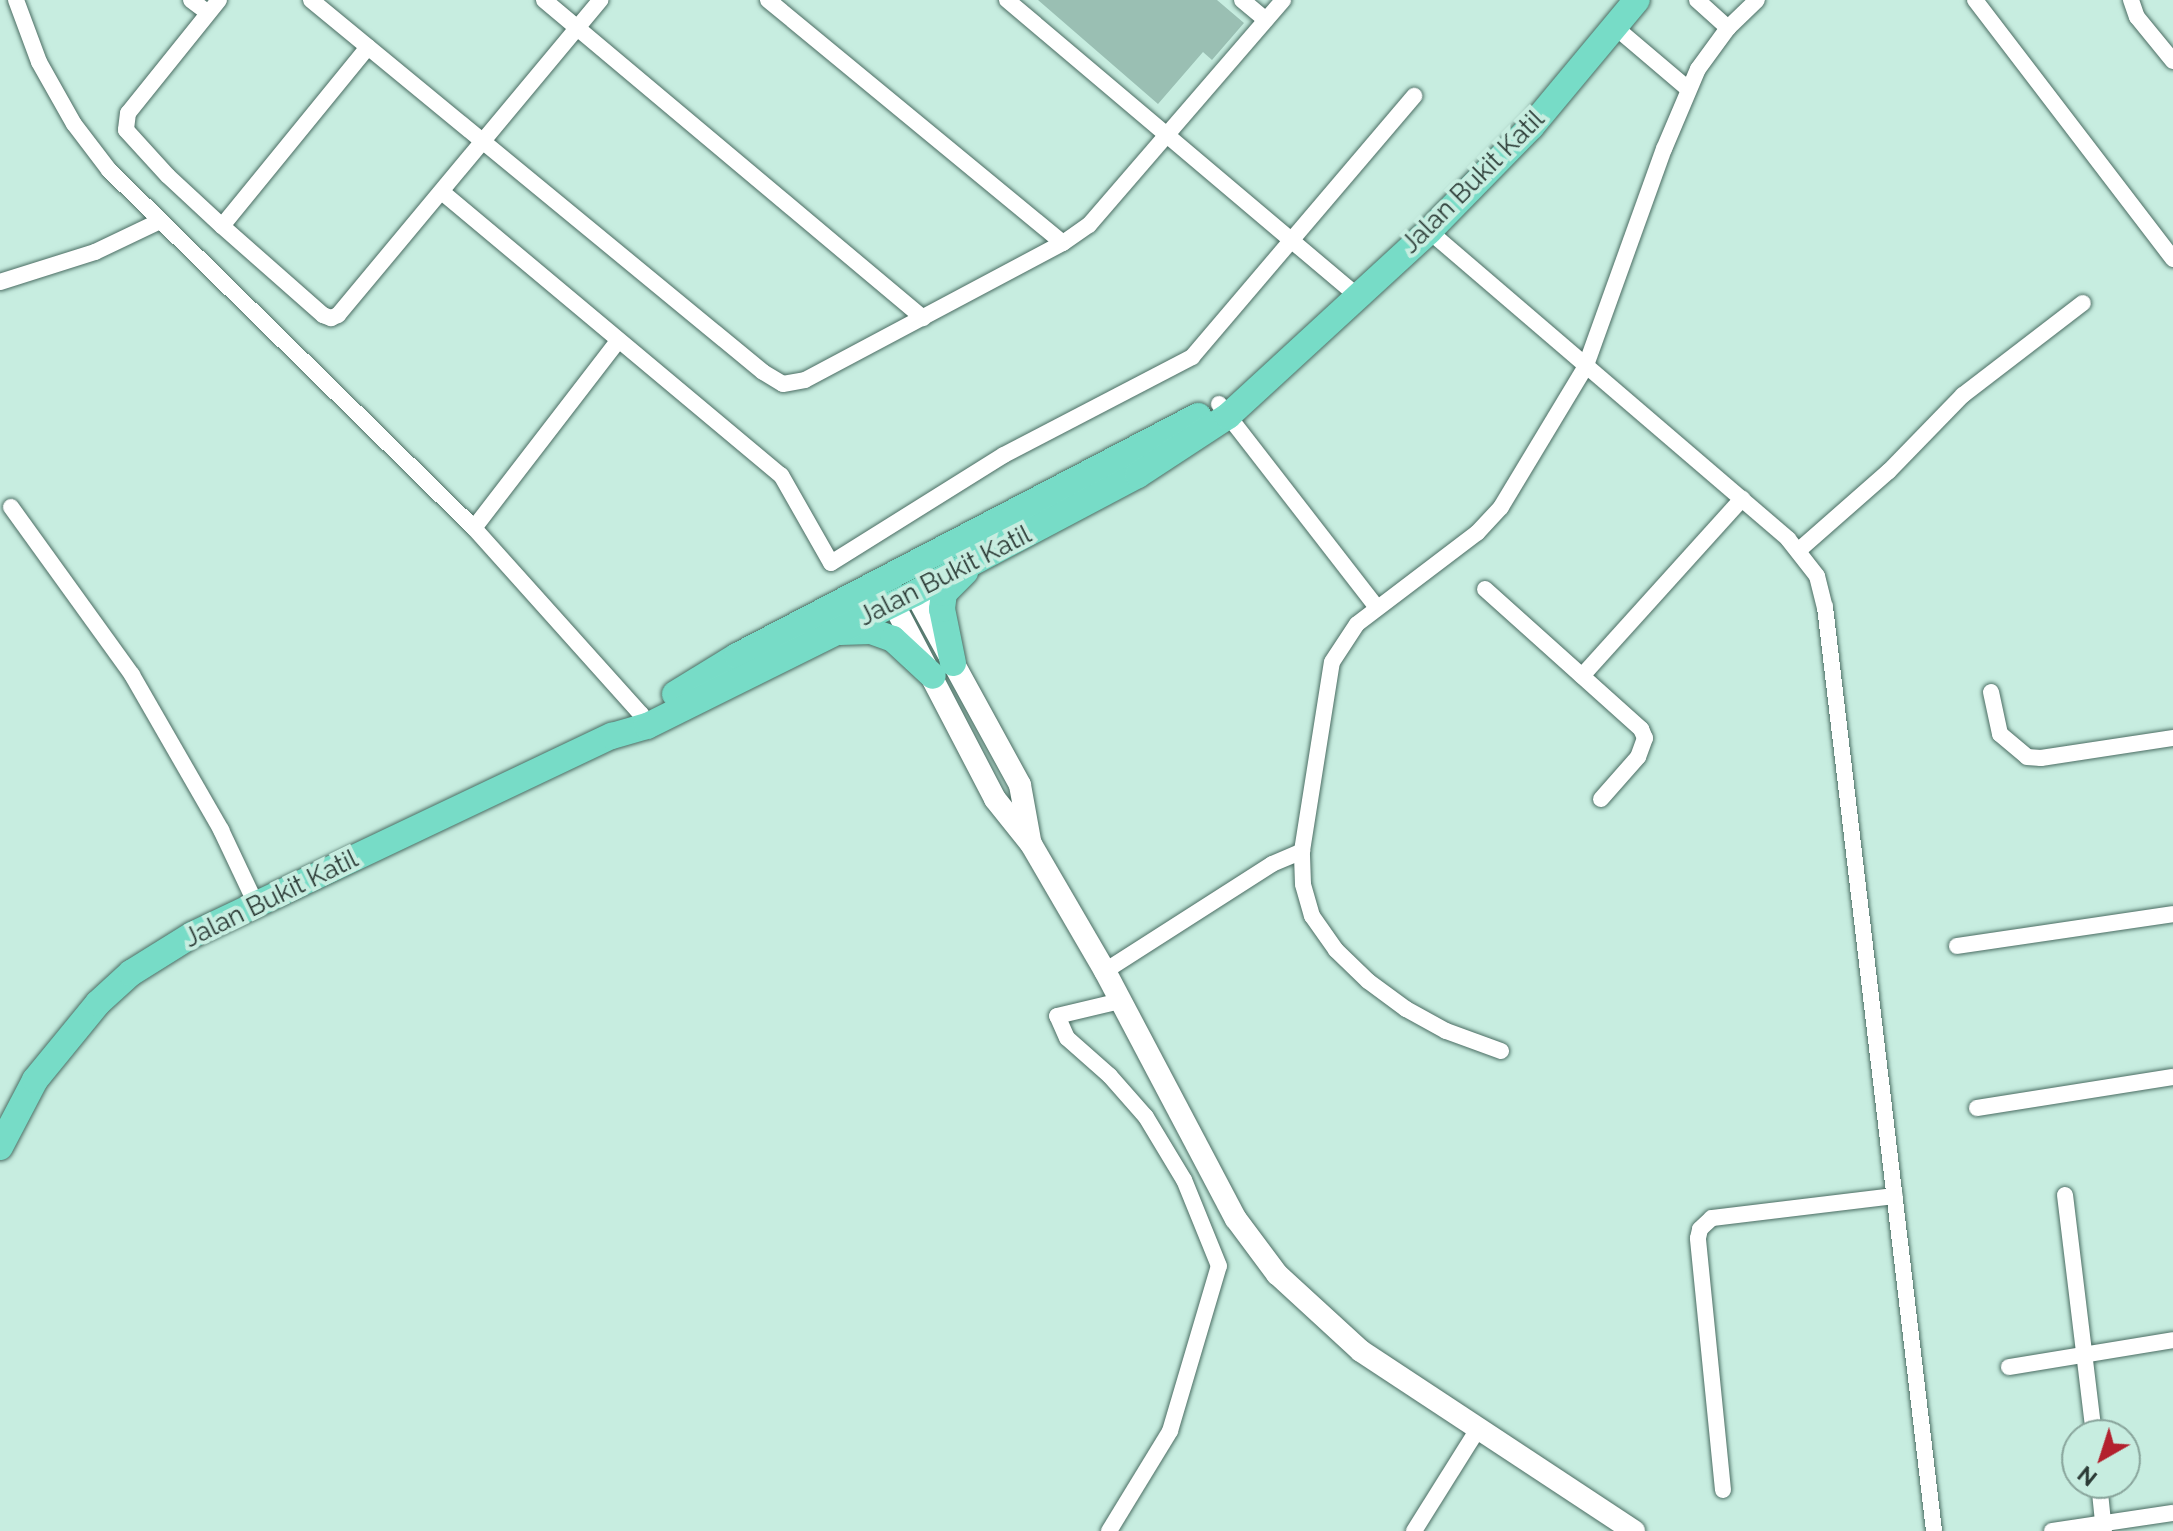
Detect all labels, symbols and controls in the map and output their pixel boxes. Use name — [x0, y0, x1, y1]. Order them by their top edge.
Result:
street label: Jalan Bukit Katil — [1395, 104, 1551, 260]
street label: Jalan Bukit Katil — [854, 519, 1036, 633]
street label: Jalan Bukit Katil — [179, 843, 363, 955]
north arrow — [2061, 1419, 2141, 1499]
text: N — [2072, 1461, 2102, 1491]

